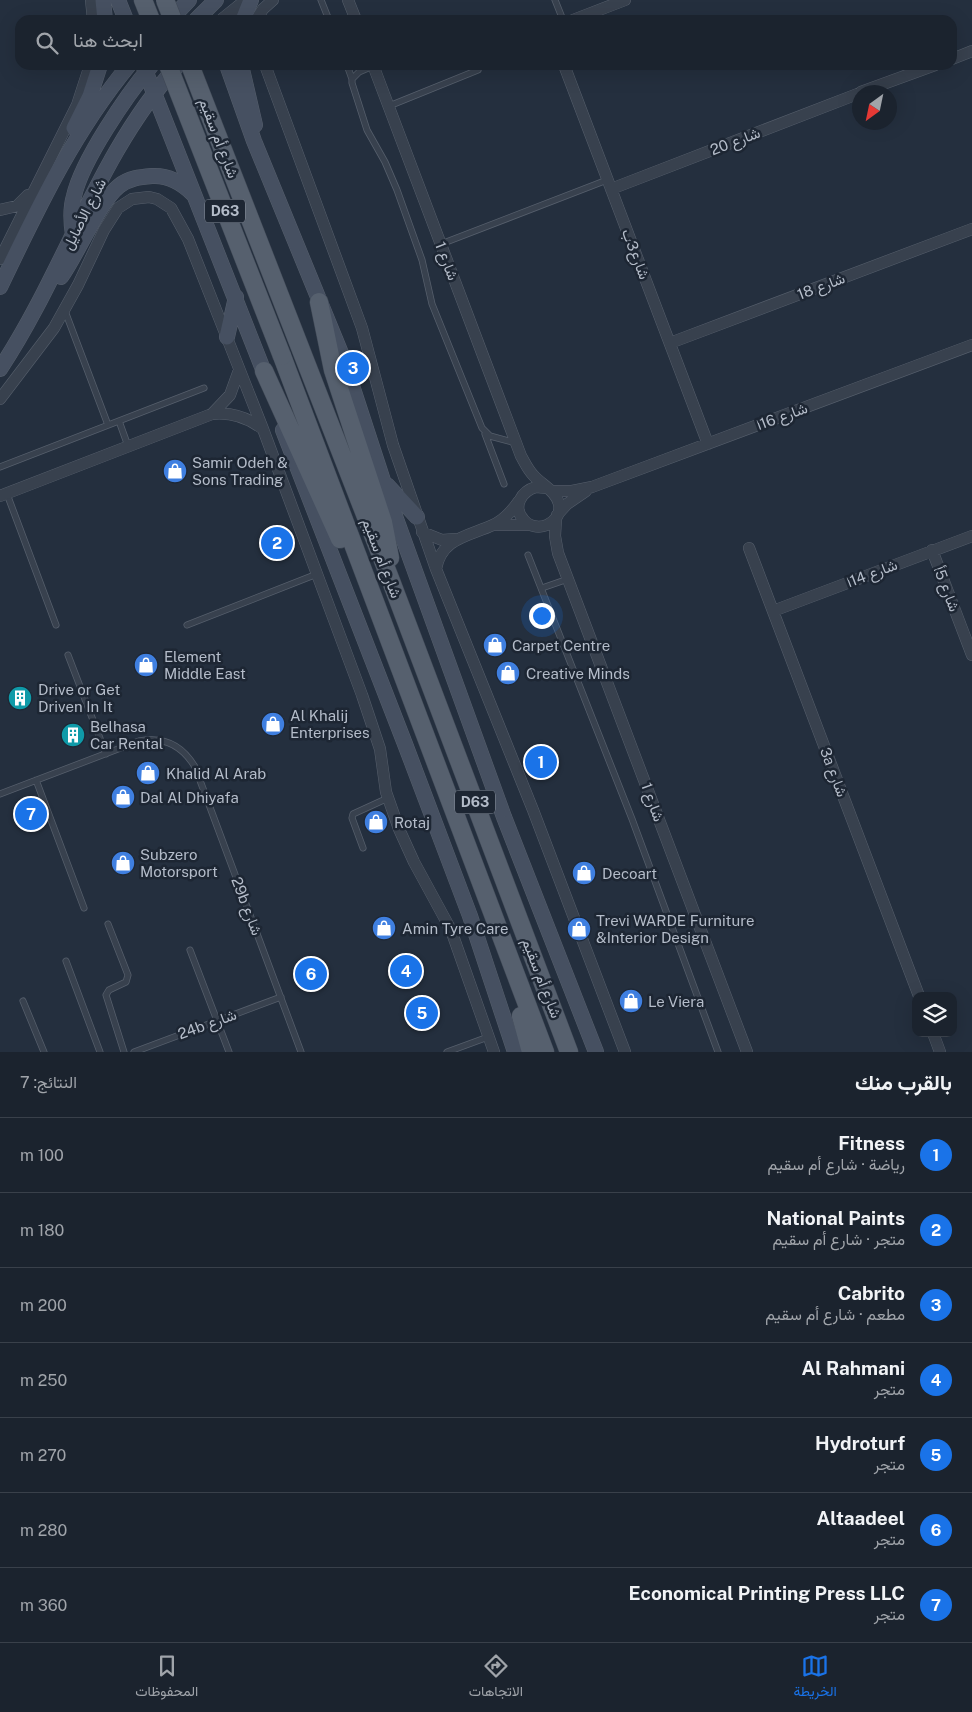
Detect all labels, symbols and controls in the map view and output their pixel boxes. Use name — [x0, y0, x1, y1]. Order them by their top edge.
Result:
search box — [15, 15, 957, 70]
icon: search — [33, 29, 61, 57]
text: ابحث هنا — [73, 29, 143, 51]
north arrow — [852, 85, 897, 130]
street label: شارع أم سقيم — [193, 96, 242, 182]
street label: شارع 20 — [708, 124, 764, 161]
street label: شارع الأصايل — [59, 175, 112, 254]
road number: D63 — [205, 200, 245, 222]
street label: شارع3ب — [616, 226, 653, 283]
street label: شارع 1 — [429, 239, 462, 284]
street label: شارع 18 — [795, 269, 848, 306]
pin: 3 — [337, 349, 369, 387]
street label: شارع 16ا — [754, 399, 811, 436]
place label: Samir Odeh & Sons Trading — [192, 454, 288, 488]
shop icon: Samir Odeh & Sons Trading — [162, 458, 188, 484]
street label: شارع أم سقيم — [356, 516, 405, 602]
pin: 2 — [261, 524, 293, 562]
street label: شارع 14ا — [844, 556, 901, 593]
street label: شارع 5أ — [928, 564, 963, 615]
your location — [529, 603, 555, 629]
shop icon: Carpet Centre — [482, 632, 508, 658]
place label: Carpet Centre — [512, 637, 610, 654]
place label: Element Middle East — [164, 648, 246, 682]
shop icon: Element Middle East — [133, 652, 159, 678]
shop icon: Creative Minds — [495, 660, 521, 686]
place label: Creative Minds — [526, 665, 630, 682]
place label: Drive or Get Driven In It — [38, 681, 120, 715]
building icon: Drive or Get Driven In It — [7, 685, 33, 711]
place label: Al Khalij Enterprises — [290, 707, 370, 741]
shop icon: Al Khalij Enterprises — [260, 711, 286, 737]
place label: Belhasa Car Rental — [90, 718, 163, 752]
building icon: Belhasa Car Rental — [60, 722, 86, 748]
pin: 1 — [525, 743, 557, 781]
street label: 3a شارع — [814, 745, 851, 800]
shop icon: Khalid Al Arab — [135, 760, 161, 786]
place label: Khalid Al Arab — [166, 765, 266, 782]
street label: شارع 1 — [635, 780, 668, 825]
shop icon: Dal Al Dhiyafa — [110, 784, 136, 810]
place label: Dal Al Dhiyafa — [140, 789, 239, 806]
road number: D63 — [455, 790, 495, 814]
pin: 7 — [15, 795, 47, 833]
shop icon: Rotaj — [363, 809, 389, 835]
place label: Rotaj — [394, 814, 430, 831]
place label: Subzero Motorsport — [140, 846, 218, 880]
shop icon: Subzero Motorsport — [110, 850, 136, 876]
shop icon: Decoart — [571, 860, 597, 886]
place label: Decoart — [602, 865, 657, 882]
street label: 29b شارع — [225, 874, 266, 939]
place label: Trevi WARDE Furniture &Interior Design — [596, 912, 754, 946]
shop icon: Amin Tyre Care — [371, 915, 397, 941]
shop icon: Trevi WARDE Furniture &Interior Design — [566, 916, 592, 942]
place label: Amin Tyre Care — [402, 920, 509, 937]
street label: شارع أم سقيم — [516, 936, 565, 1022]
pin: 4 — [390, 952, 422, 990]
pin: 6 — [295, 955, 327, 993]
shop icon: Le Viera — [618, 988, 644, 1014]
map controls — [912, 992, 957, 1037]
button: layers — [912, 992, 957, 1037]
place label: Le Viera — [648, 993, 704, 1010]
pin: 5 — [406, 994, 438, 1032]
street label: 24b شارع — [175, 1006, 240, 1045]
text: بالقرب منك — [855, 1070, 952, 1095]
text: النتائج: 7 — [20, 1073, 77, 1092]
text: Fitness — [838, 1132, 905, 1154]
text: 100 m — [20, 1146, 64, 1165]
text: 1 — [933, 1146, 939, 1165]
text: رياضة · شارع أم سقيم — [768, 1155, 905, 1174]
text: National Paints — [767, 1207, 905, 1229]
text: 180 m — [20, 1221, 64, 1240]
text: 2 — [931, 1221, 941, 1240]
text: متجر · شارع أم سقيم — [773, 1230, 905, 1249]
text: Cabrito — [838, 1282, 905, 1304]
text: 200 m — [20, 1296, 67, 1315]
text: 3 — [931, 1296, 941, 1315]
text: مطعم · شارع أم سقيم — [765, 1305, 905, 1324]
text: Al Rahmani — [802, 1357, 905, 1379]
text: 250 m — [20, 1371, 67, 1390]
text: 4 — [931, 1371, 941, 1390]
text: متجر — [874, 1380, 905, 1399]
text: Hydroturf — [815, 1432, 905, 1454]
text: 270 m — [20, 1446, 66, 1465]
text: 5 — [931, 1446, 941, 1465]
text: متجر — [874, 1455, 905, 1474]
text: Altaadeel — [817, 1507, 905, 1529]
text: 280 m — [20, 1521, 67, 1540]
text: 6 — [931, 1521, 941, 1540]
text: متجر — [874, 1530, 905, 1549]
text: Economical Printing Press LLC — [629, 1582, 905, 1604]
text: 360 m — [20, 1596, 67, 1615]
text: 7 — [931, 1596, 941, 1615]
text: متجر — [874, 1605, 905, 1624]
tab: المحفوظات — [135, 1652, 198, 1704]
tab: الاتجاهات — [469, 1652, 523, 1704]
tab: الخريطة — [793, 1652, 837, 1704]

